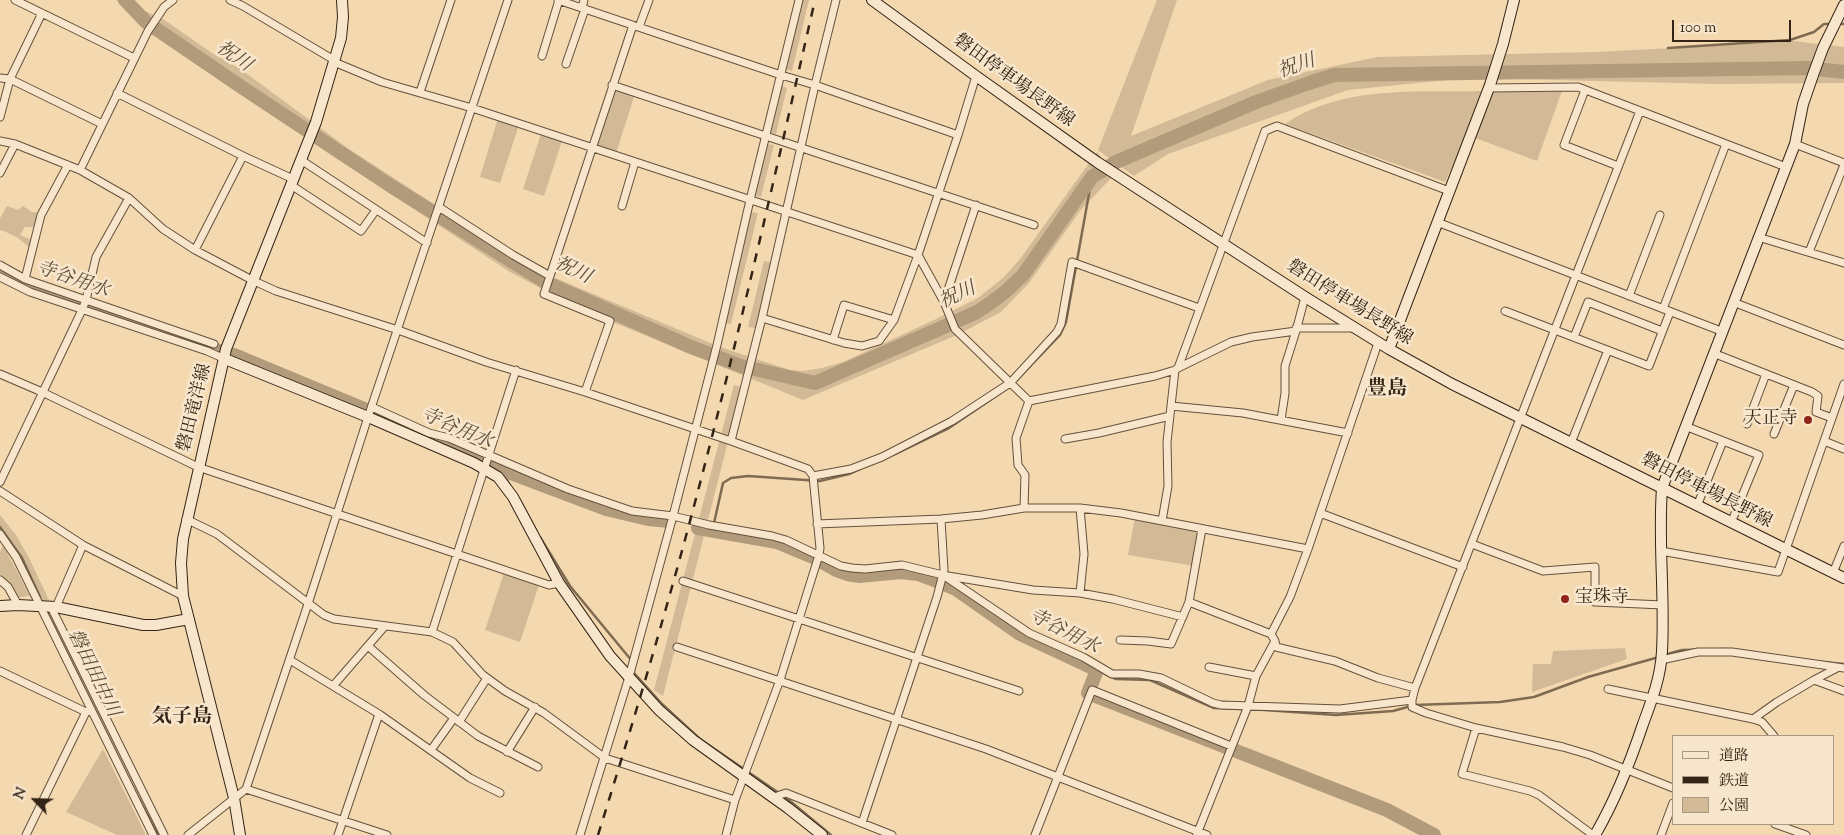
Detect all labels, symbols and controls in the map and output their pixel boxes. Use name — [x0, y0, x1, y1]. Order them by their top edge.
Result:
scale bar — [1674, 10, 1793, 42]
text: 100 m — [1680, 18, 1716, 39]
street label: 磐田停車場長野線 — [948, 31, 1078, 133]
water label: 祝川 — [211, 38, 255, 78]
water label: 祝川 — [1275, 51, 1319, 85]
water label: 祝川 — [550, 254, 594, 290]
street label: 磐田停車場長野線 — [1282, 257, 1416, 351]
water label: 寺谷用水 — [32, 258, 112, 304]
water label: 祝川 — [936, 279, 980, 315]
street label: 磐田竜洋線 — [175, 362, 217, 454]
district label: 豊島 — [1367, 379, 1407, 403]
water label: 寺谷用水 — [417, 405, 495, 455]
place label: 天正寺 — [1744, 409, 1798, 431]
marker: 天正寺 — [1802, 414, 1814, 426]
street label: 磐田停車場長野線 — [1637, 450, 1775, 534]
place label: 宝珠寺 — [1575, 588, 1629, 610]
marker: 宝珠寺 — [1559, 593, 1571, 605]
water label: 寺谷用水 — [1024, 606, 1102, 660]
water label: 磐田田中川 — [61, 626, 123, 722]
district label: 気子島 — [152, 707, 212, 731]
legend — [1672, 735, 1834, 825]
text: 道路 — [1719, 746, 1749, 767]
text: 鉄道 — [1719, 771, 1749, 792]
north arrow — [10, 775, 60, 825]
text: N — [10, 785, 33, 803]
text: 公園 — [1719, 796, 1749, 817]

